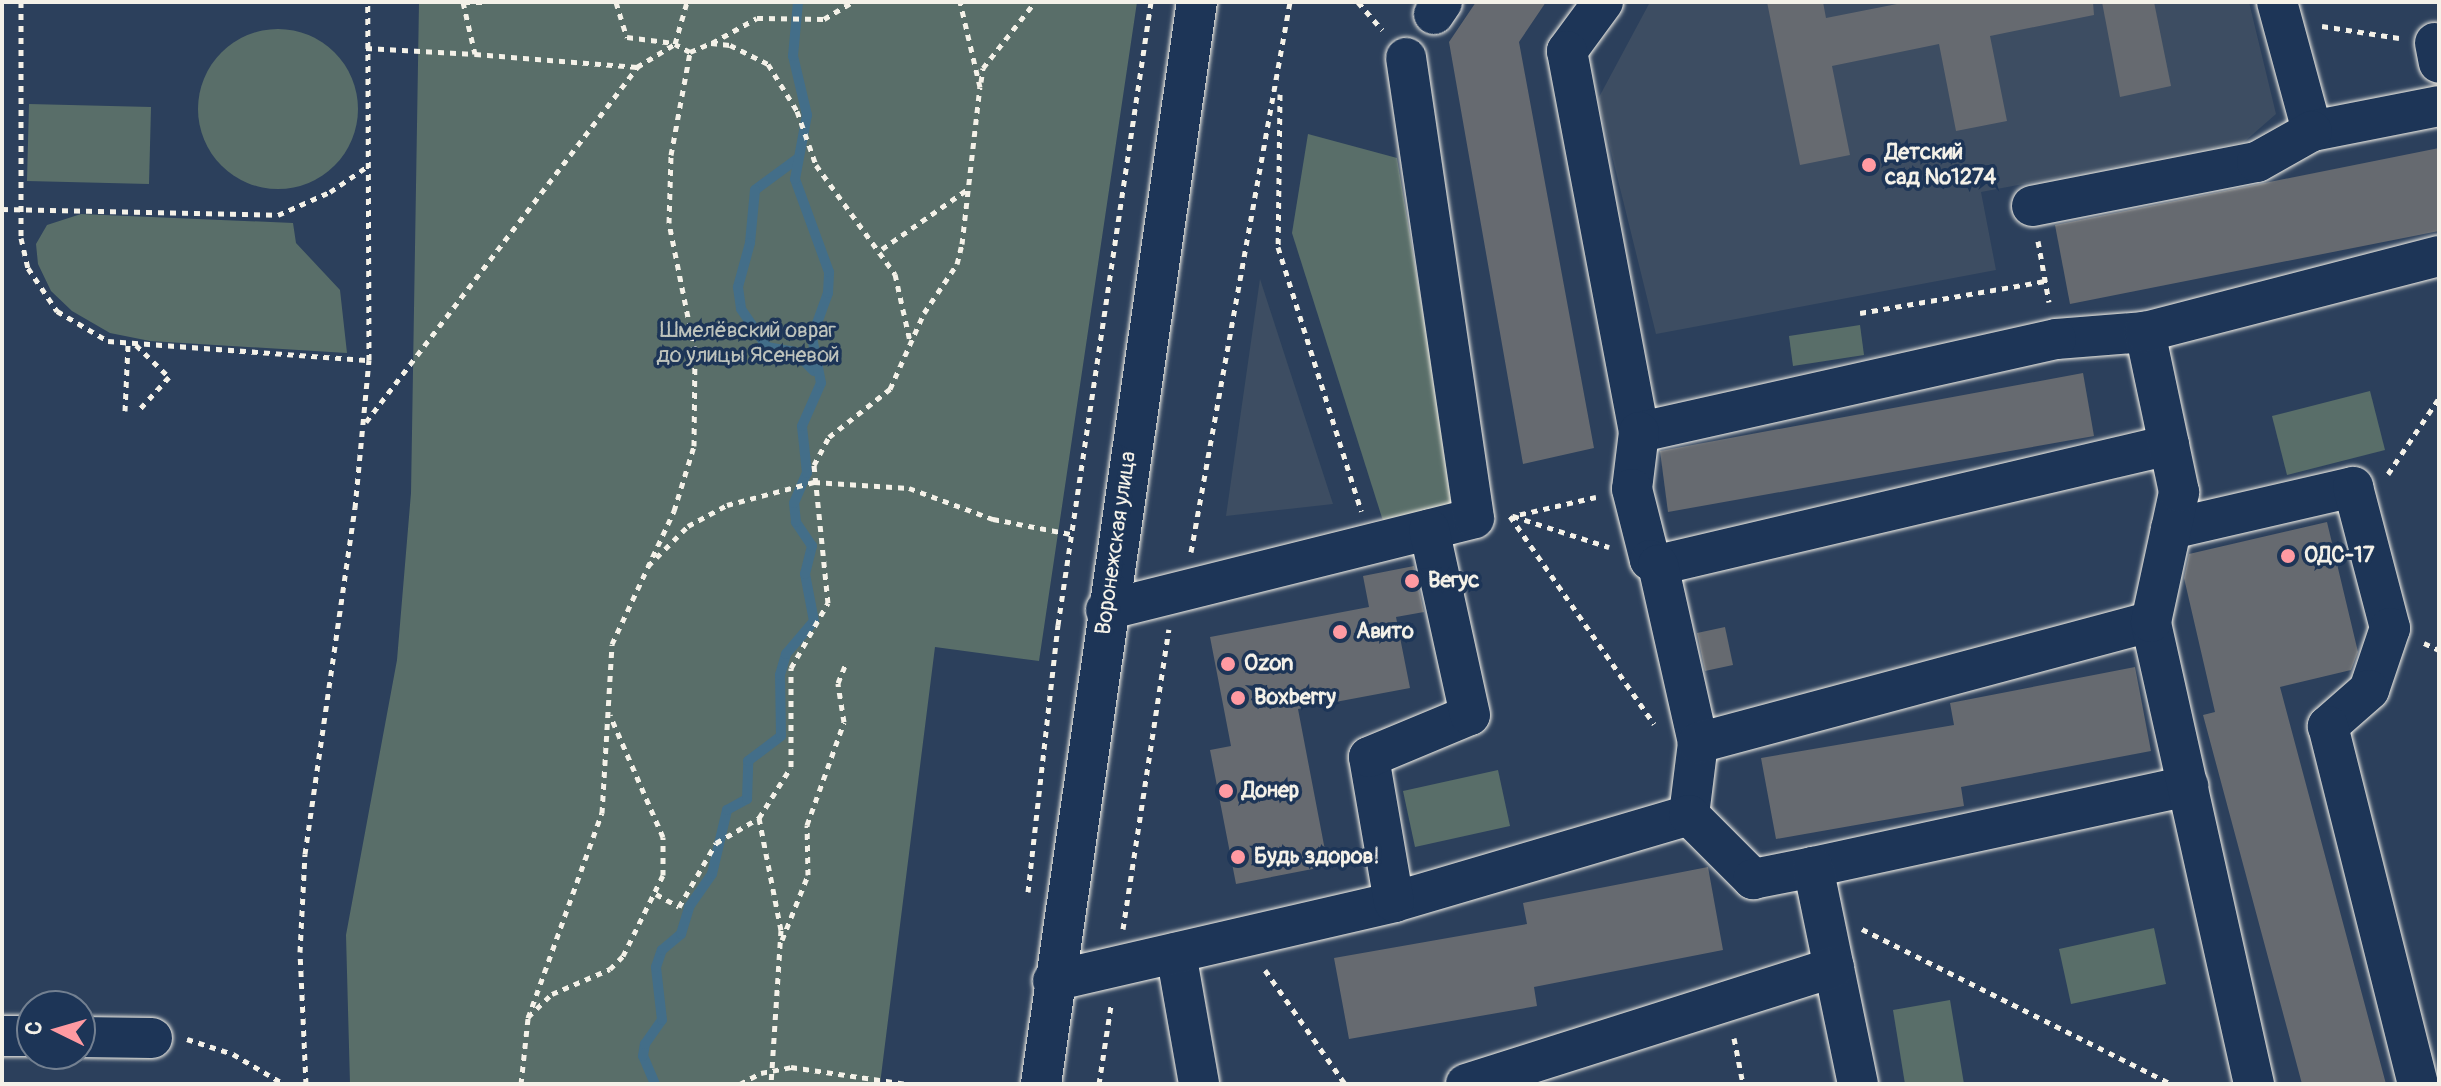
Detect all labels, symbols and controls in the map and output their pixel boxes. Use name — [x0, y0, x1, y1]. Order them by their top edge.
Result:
place label: Детский сад №1274 — [1885, 139, 1996, 190]
marker: Детский сад №1274 — [1860, 156, 1878, 174]
park label: Шмелёвский овраг до улицы Ясеневой — [656, 317, 840, 368]
street label: Воронежская улица — [1090, 450, 1142, 636]
place label: ОДС-17 — [2304, 543, 2374, 569]
marker: ОДС-17 — [2279, 547, 2297, 565]
place label: Вегус — [1428, 568, 1479, 594]
marker: Вегус — [1403, 572, 1421, 590]
place label: Авито — [1356, 619, 1414, 645]
marker: Авито — [1331, 623, 1349, 641]
place label: Ozon — [1244, 651, 1293, 677]
marker: Ozon — [1219, 655, 1237, 673]
place label: Boxberry — [1254, 685, 1336, 711]
marker: Boxberry — [1229, 689, 1247, 707]
place label: Донер — [1242, 778, 1299, 804]
marker: Донер — [1217, 782, 1235, 800]
place label: Будь здоров! — [1254, 844, 1380, 870]
marker: Будь здоров! — [1229, 848, 1247, 866]
north arrow — [16, 990, 96, 1070]
text: С — [20, 1020, 49, 1036]

